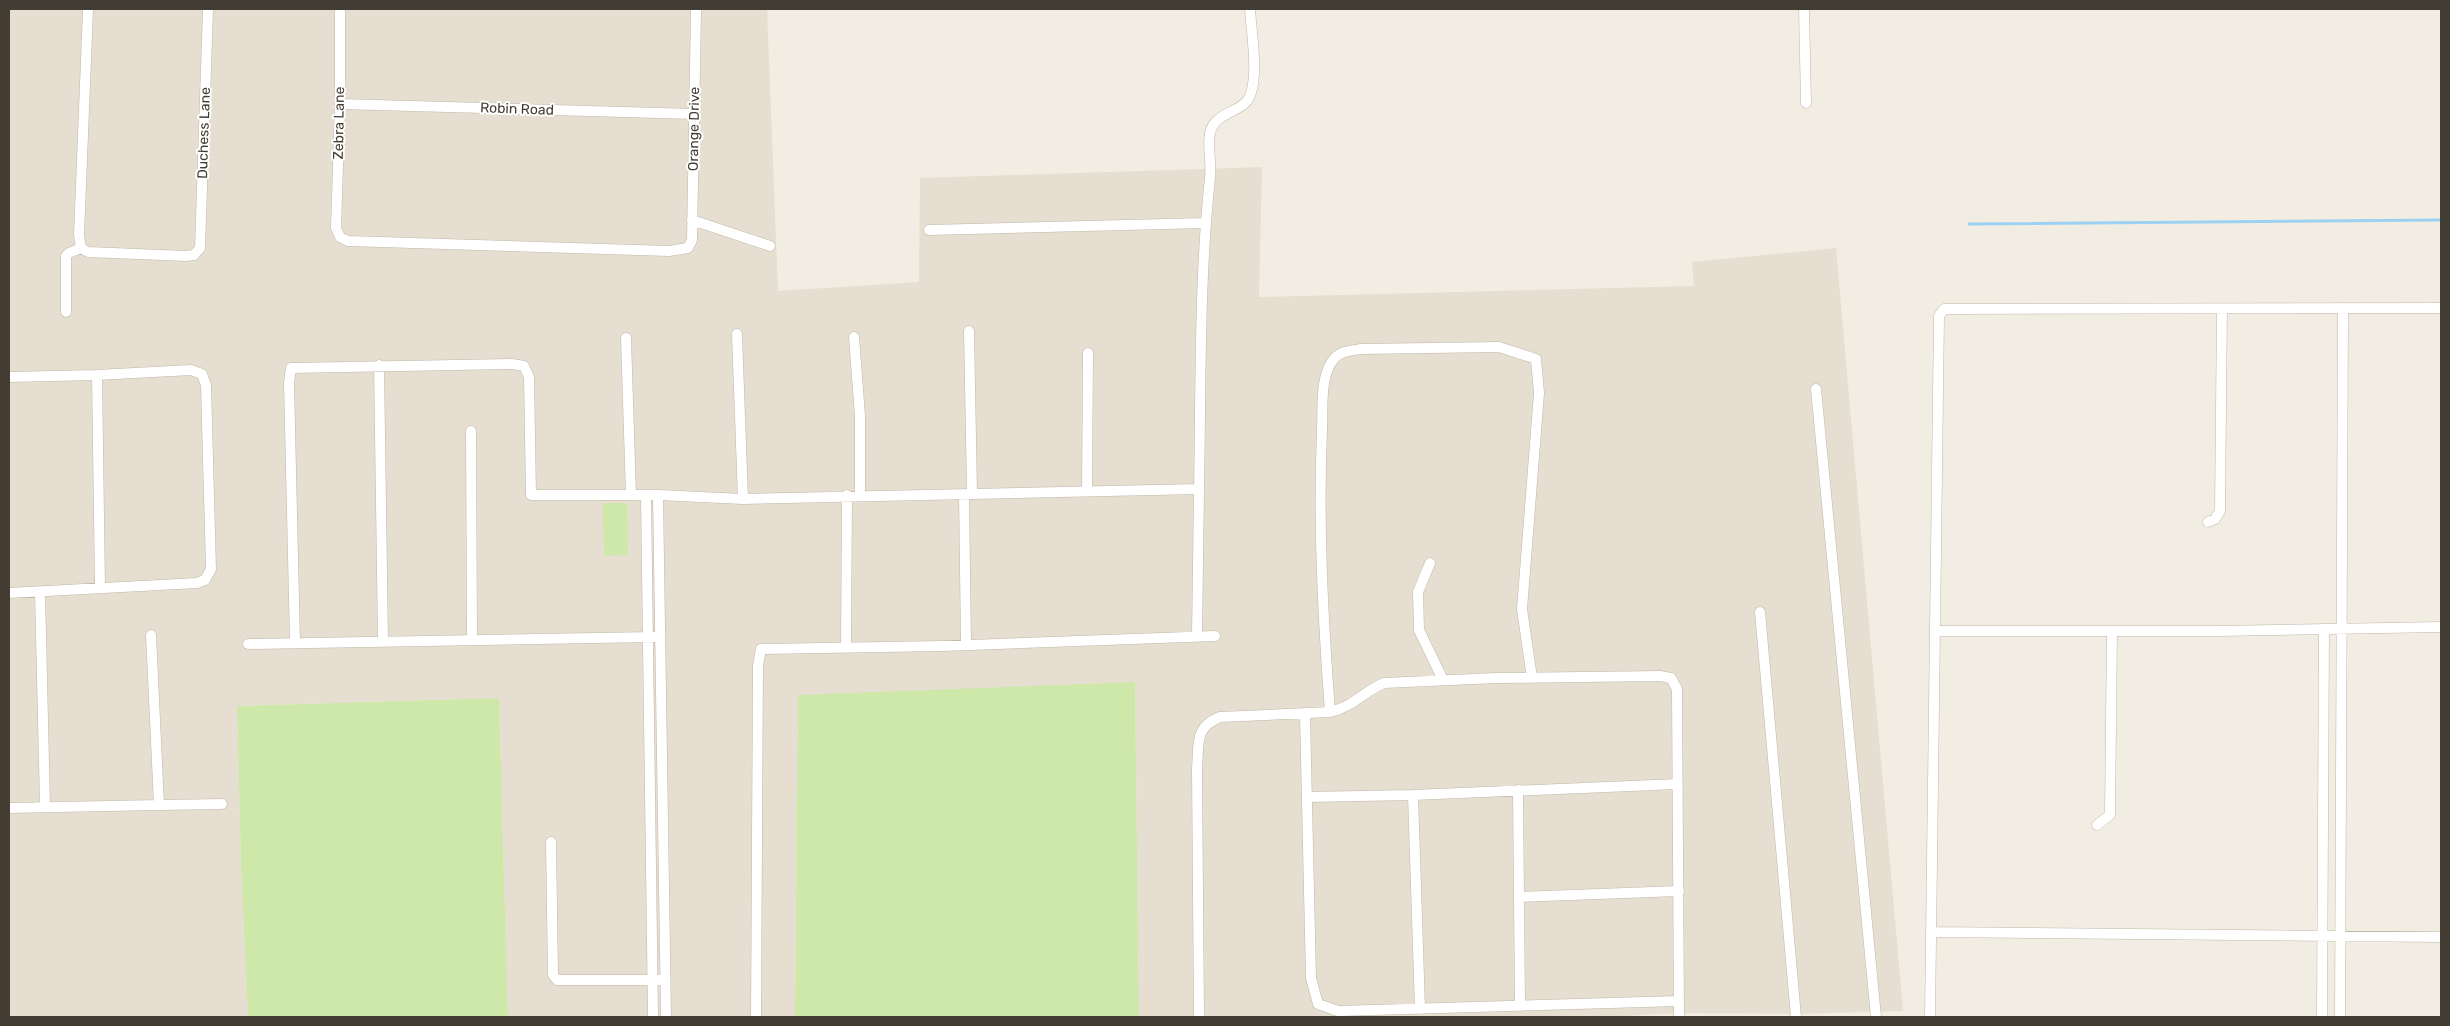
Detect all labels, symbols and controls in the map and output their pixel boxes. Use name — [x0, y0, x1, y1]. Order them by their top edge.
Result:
street label: Zebra Lane — [330, 86, 348, 159]
street label: Duchess Lane — [194, 87, 214, 179]
street label: Orange Drive — [685, 87, 703, 171]
street label: Robin Road — [480, 99, 554, 119]

